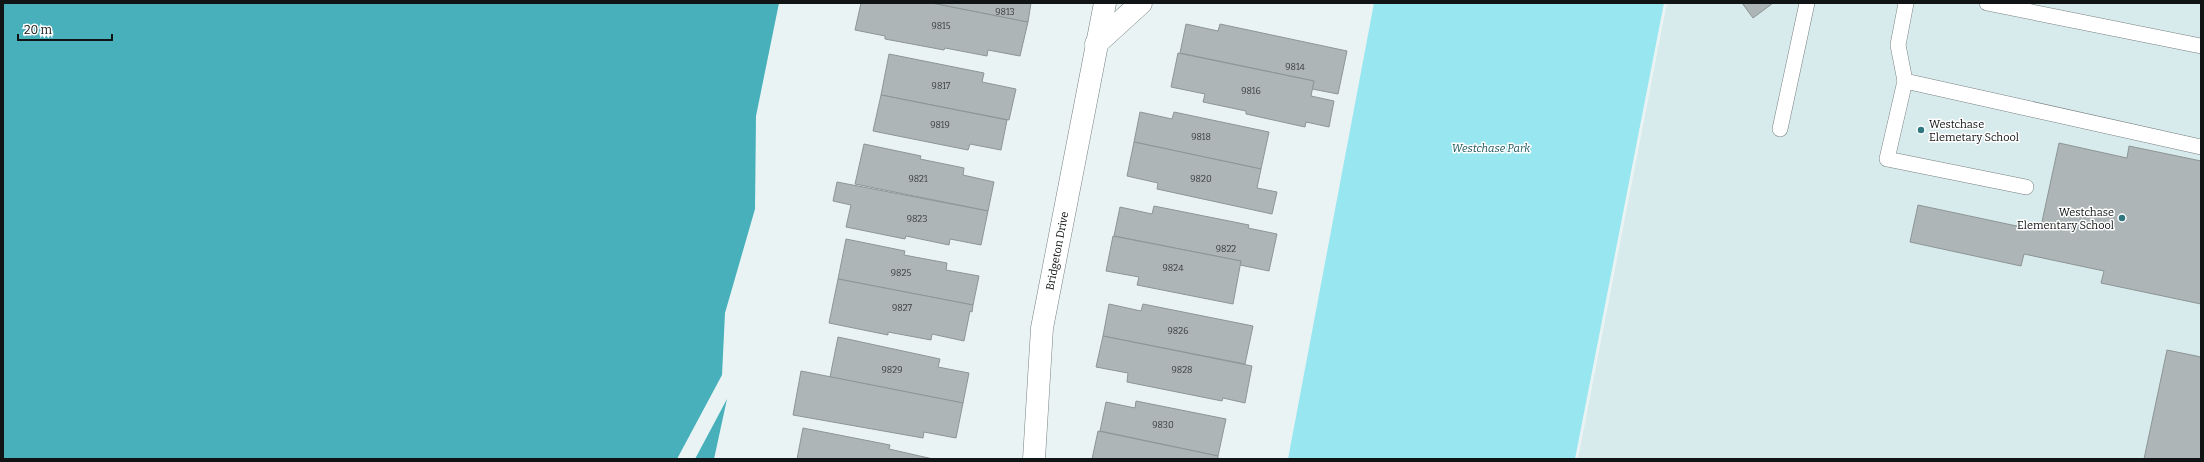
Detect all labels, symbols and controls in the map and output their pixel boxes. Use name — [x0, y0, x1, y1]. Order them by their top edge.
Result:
house number: 9813 — [995, 7, 1015, 17]
scale bar — [18, 16, 112, 42]
house number: 9815 — [931, 21, 951, 31]
text: 20 m — [24, 23, 53, 37]
house number: 9814 — [1285, 62, 1306, 72]
house number: 9817 — [932, 81, 951, 91]
house number: 9816 — [1241, 86, 1261, 96]
place label: Westchase Elemetary School — [1929, 118, 2019, 144]
house number: 9819 — [930, 120, 950, 130]
marker: Westchase Elemetary School — [1916, 125, 1926, 135]
house number: 9818 — [1191, 132, 1211, 142]
park label: Westchase Park — [1452, 142, 1531, 155]
house number: 9821 — [908, 174, 928, 184]
house number: 9820 — [1190, 174, 1212, 184]
place label: Westchase Elementary School — [2017, 206, 2114, 232]
street label: Bridgeton Drive — [1043, 210, 1071, 291]
marker: Westchase Elementary School — [2117, 213, 2127, 223]
house number: 9823 — [907, 214, 927, 224]
house number: 9822 — [1216, 244, 1236, 254]
house number: 9824 — [1163, 263, 1184, 273]
house number: 9825 — [891, 268, 911, 278]
house number: 9827 — [892, 303, 912, 313]
house number: 9826 — [1168, 326, 1188, 336]
house number: 9829 — [882, 365, 902, 375]
house number: 9828 — [1172, 365, 1193, 375]
house number: 9830 — [1152, 420, 1174, 430]

